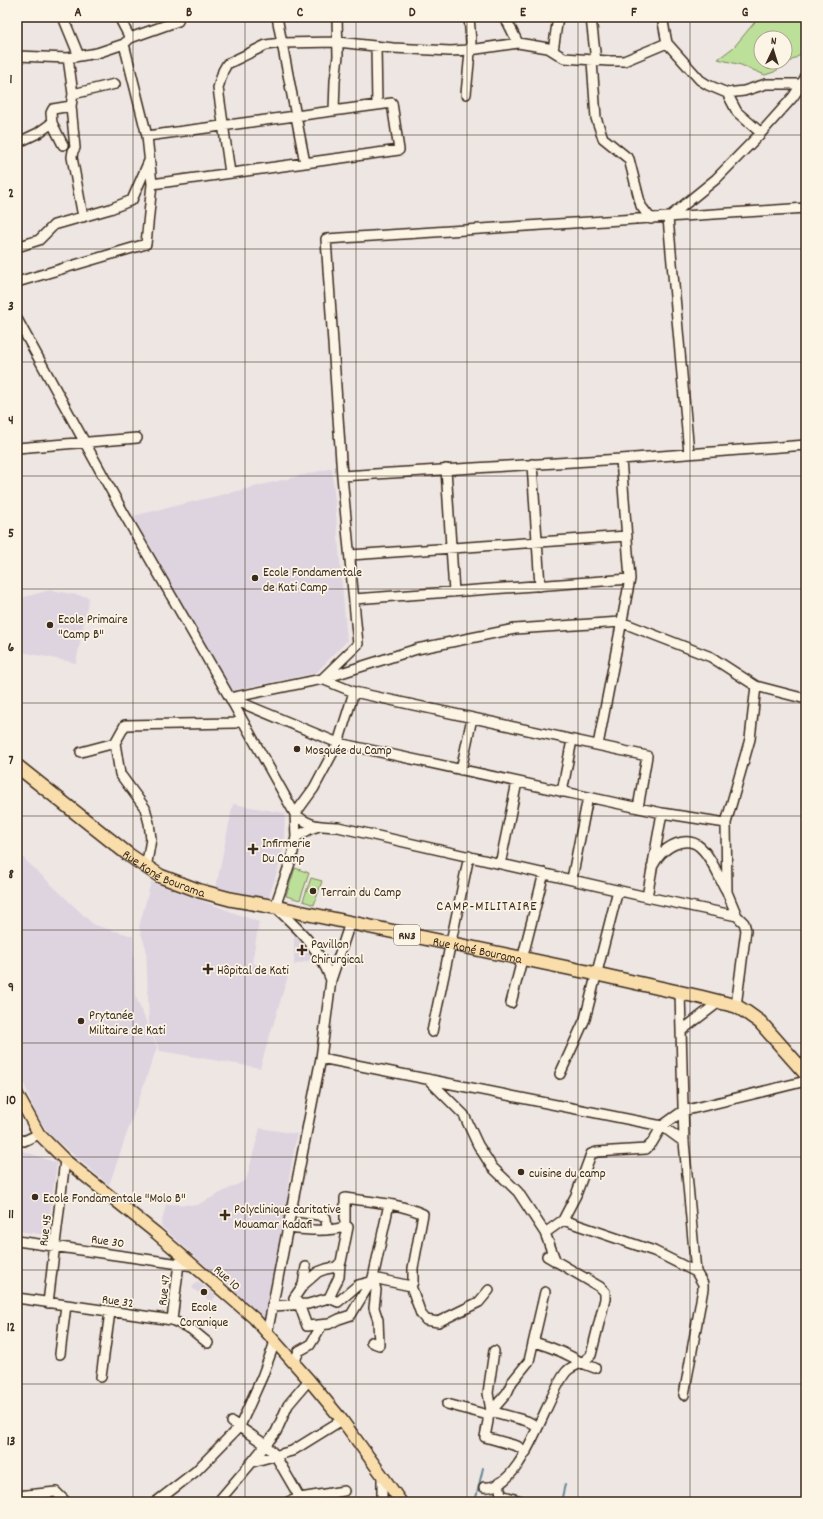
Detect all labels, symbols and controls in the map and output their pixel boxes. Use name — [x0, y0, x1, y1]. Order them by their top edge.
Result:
text: A — [74, 4, 82, 23]
text: B — [186, 4, 192, 23]
text: C — [297, 4, 304, 23]
text: D — [409, 4, 416, 23]
text: E — [520, 4, 527, 23]
text: F — [631, 4, 637, 23]
text: G — [742, 4, 749, 23]
north arrow — [753, 30, 793, 70]
text: N — [770, 34, 777, 50]
text: 1 — [10, 71, 13, 90]
text: 2 — [8, 185, 14, 204]
text: 3 — [8, 298, 14, 317]
text: 4 — [8, 412, 14, 431]
text: 5 — [8, 525, 14, 544]
place label: Ecole Fondamentale de Kati Camp — [263, 564, 362, 598]
marker: Ecole Fondamentale de Kati Camp — [250, 573, 260, 583]
place label: Ecole Primaire "Camp B" — [58, 611, 128, 645]
marker: Ecole Primaire "Camp B" — [45, 620, 55, 630]
text: 6 — [8, 639, 15, 658]
place label: Mosquée du Camp — [305, 742, 392, 761]
marker: Mosquée du Camp — [292, 744, 302, 754]
text: 7 — [9, 752, 14, 771]
place label: Infirmerie Du Camp — [262, 835, 311, 869]
marker: Infirmerie Du Camp — [247, 843, 259, 855]
street label: Rue Koné Bourama — [117, 846, 208, 904]
text: 8 — [8, 866, 14, 885]
place label: Terrain du Camp — [321, 884, 401, 903]
marker: Terrain du Camp — [308, 886, 318, 896]
district label: CAMP-MILITAIRE — [436, 897, 538, 917]
road number: RN3 — [394, 925, 420, 945]
street label: Rue Koné Bourama — [431, 933, 524, 970]
place label: Pavillon Chirurgical — [311, 936, 364, 970]
marker: Pavillon Chirurgical — [296, 944, 308, 956]
place label: Hôpital de Kati — [217, 962, 289, 981]
marker: Hôpital de Kati — [202, 963, 214, 975]
text: 9 — [8, 979, 14, 998]
place label: Prytanée Militaire de Kati — [89, 1007, 166, 1041]
marker: Prytanée Militaire de Kati — [76, 1016, 86, 1026]
text: 10 — [6, 1092, 16, 1111]
place label: cuisine du camp — [529, 1165, 606, 1184]
marker: cuisine du camp — [516, 1167, 526, 1177]
place label: Ecole Fondamentale "Molo B" — [43, 1190, 186, 1209]
marker: Ecole Fondamentale "Molo B" — [30, 1192, 40, 1202]
place label: Polyclinique caritative Mouamar Kadafi — [234, 1201, 341, 1235]
text: 11 — [8, 1206, 14, 1225]
marker: Polyclinique caritative Mouamar Kadafi — [219, 1209, 231, 1221]
street label: Rue 45 — [35, 1213, 58, 1247]
street label: Rue 30 — [90, 1231, 126, 1254]
street label: Rue 10 — [209, 1262, 244, 1296]
street label: Rue 47 — [154, 1274, 177, 1307]
marker: Ecole Coranique — [199, 1287, 209, 1297]
street label: Rue 32 — [100, 1291, 135, 1314]
place label: Ecole Coranique — [180, 1299, 229, 1333]
text: 12 — [7, 1319, 16, 1338]
text: 13 — [7, 1433, 16, 1452]

